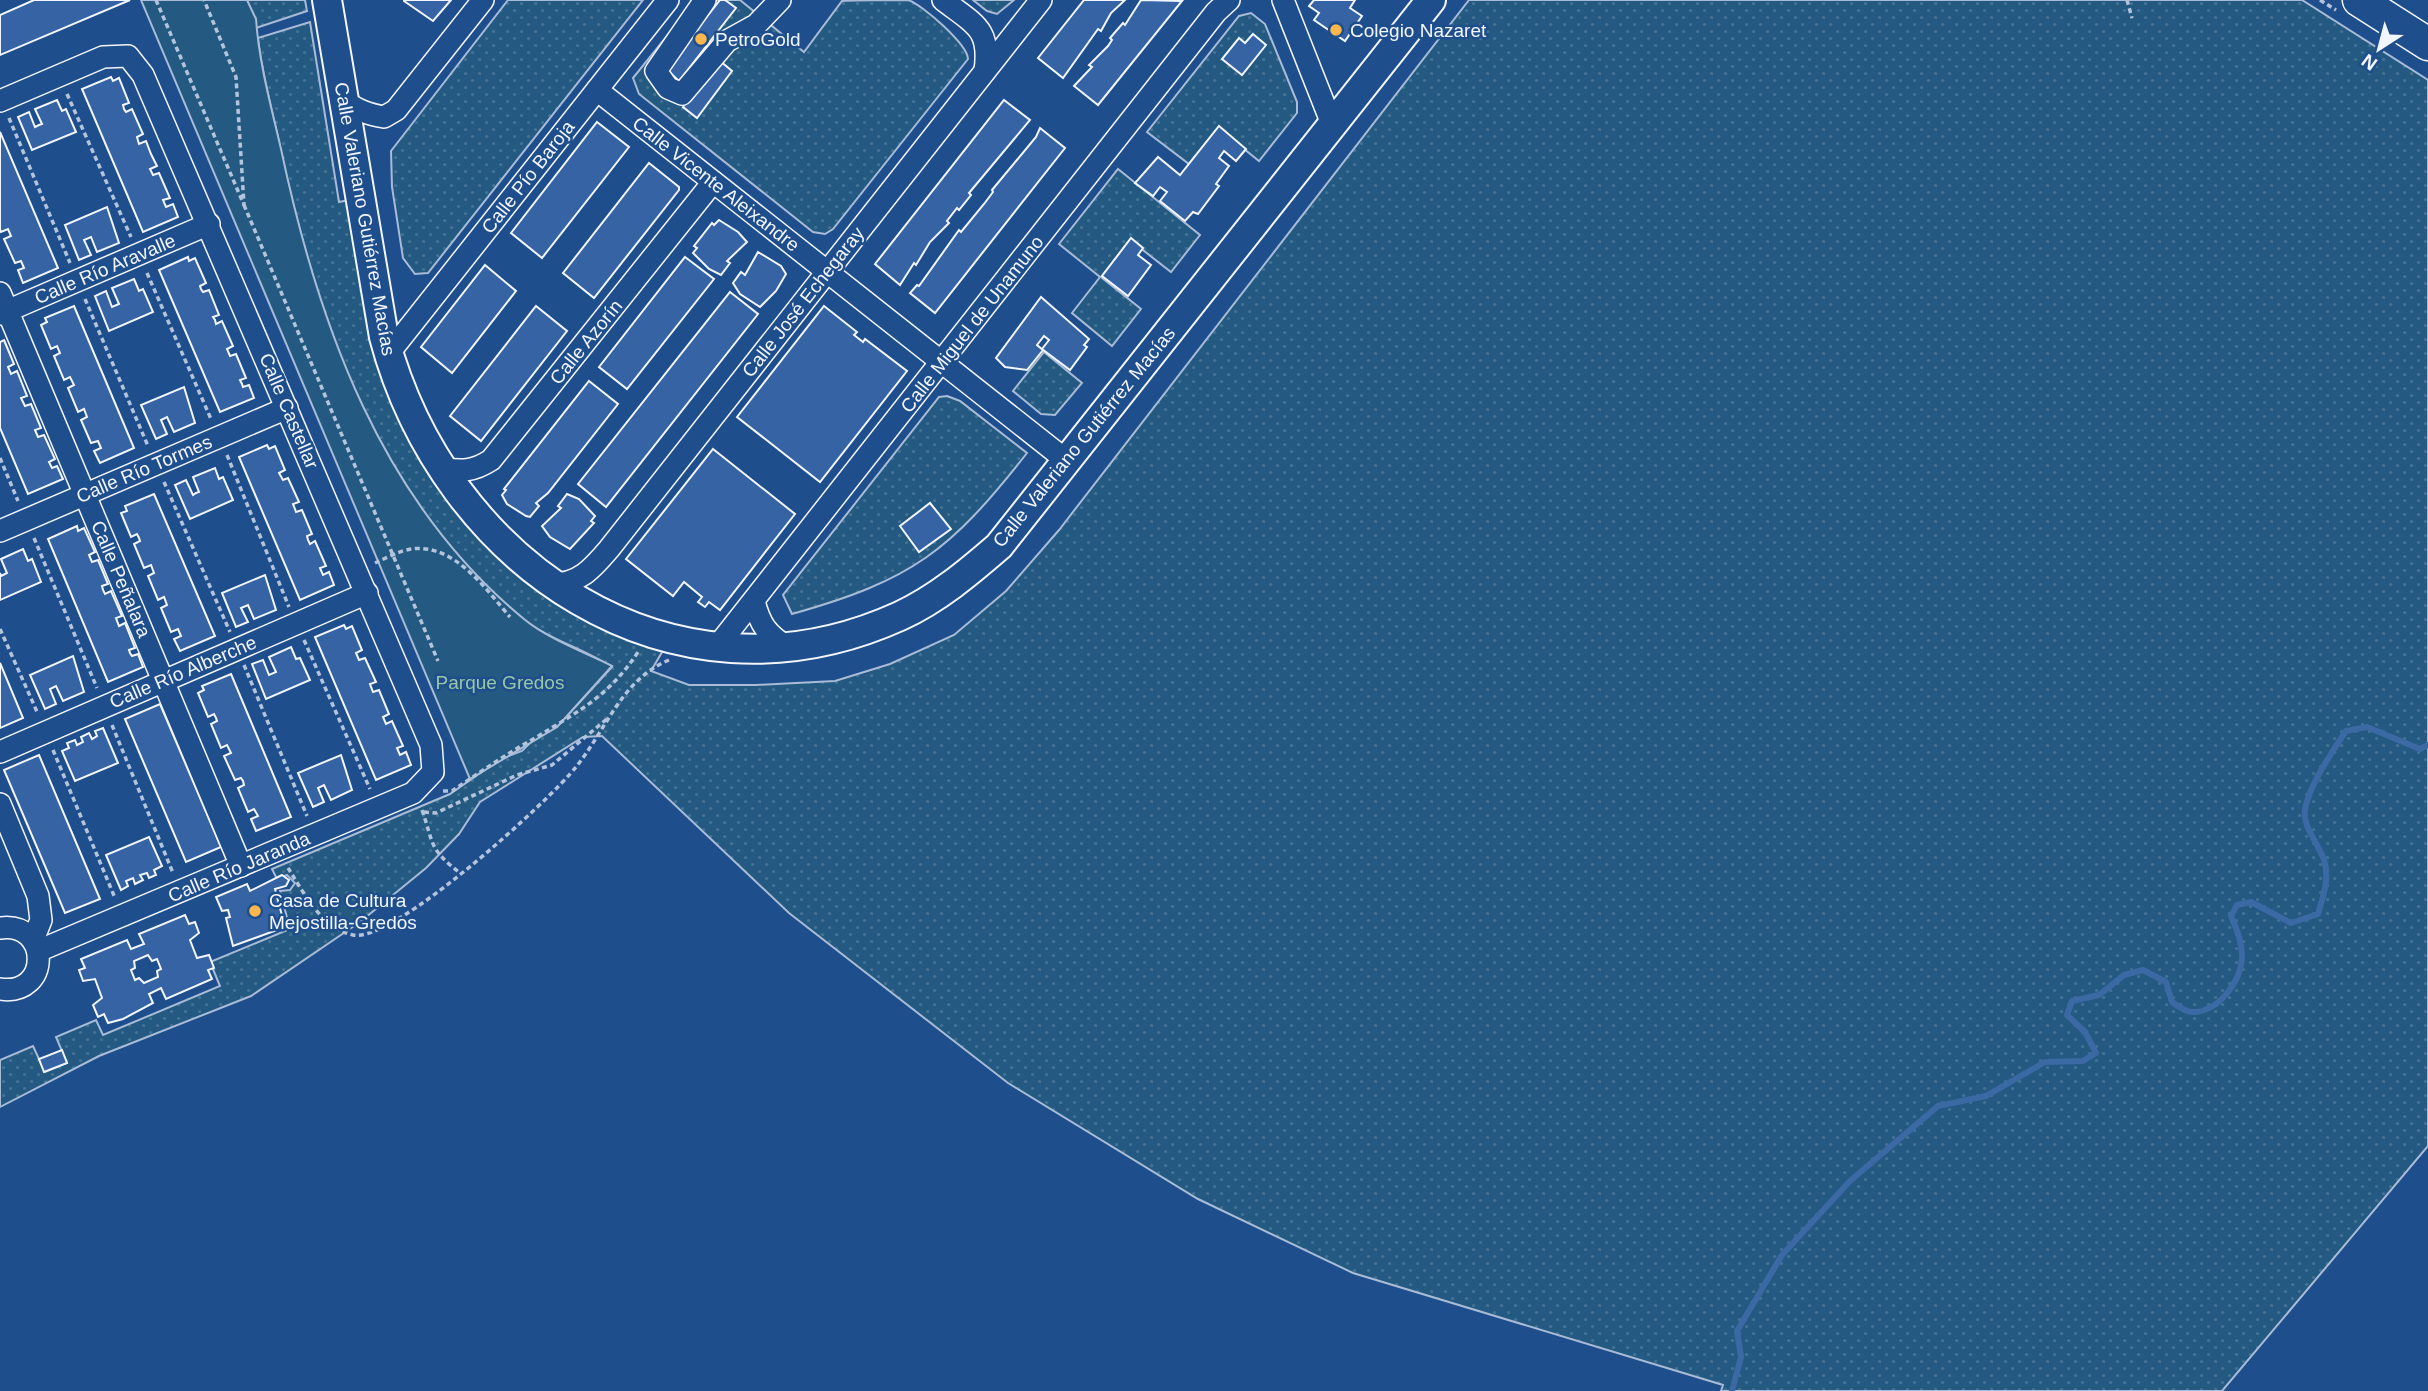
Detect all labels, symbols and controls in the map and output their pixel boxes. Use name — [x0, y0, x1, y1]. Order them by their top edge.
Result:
north arrow — [2344, 14, 2414, 84]
place label: Colegio Nazaret — [1350, 20, 1487, 41]
marker: Colegio Nazaret — [1328, 22, 1344, 38]
place label: PetroGold — [715, 29, 801, 50]
marker: PetroGold — [693, 31, 709, 47]
text: N — [2358, 50, 2381, 75]
street label: Calle Valeriano Gutiérrez Macías — [331, 81, 399, 357]
street label: Calle Vicente Aleixandre — [629, 112, 803, 256]
street label: Calle Pío Baroja — [477, 116, 579, 238]
street label: Calle José Echegaray — [738, 222, 868, 381]
street label: Calle Río Aravalle — [31, 230, 179, 308]
street label: Calle Miguel de Unamuno — [896, 231, 1048, 417]
street label: Calle Azorín — [546, 296, 626, 388]
street label: Calle Valeriano Gutiérrez Macías — [989, 323, 1179, 551]
street label: Calle Castellar — [255, 350, 323, 473]
street label: Calle Río Tormes — [73, 431, 215, 507]
street label: Calle Peñalara — [87, 518, 155, 641]
street label: Calle Río Alberche — [106, 632, 260, 712]
park label: Parque Gredos — [436, 672, 564, 693]
street label: Calle Río Jaranda — [165, 827, 313, 906]
place label: Casa de Cultura Mejostilla-Gredos — [269, 890, 417, 933]
marker: Casa de Cultura Mejostilla-Gredos — [247, 903, 263, 919]

